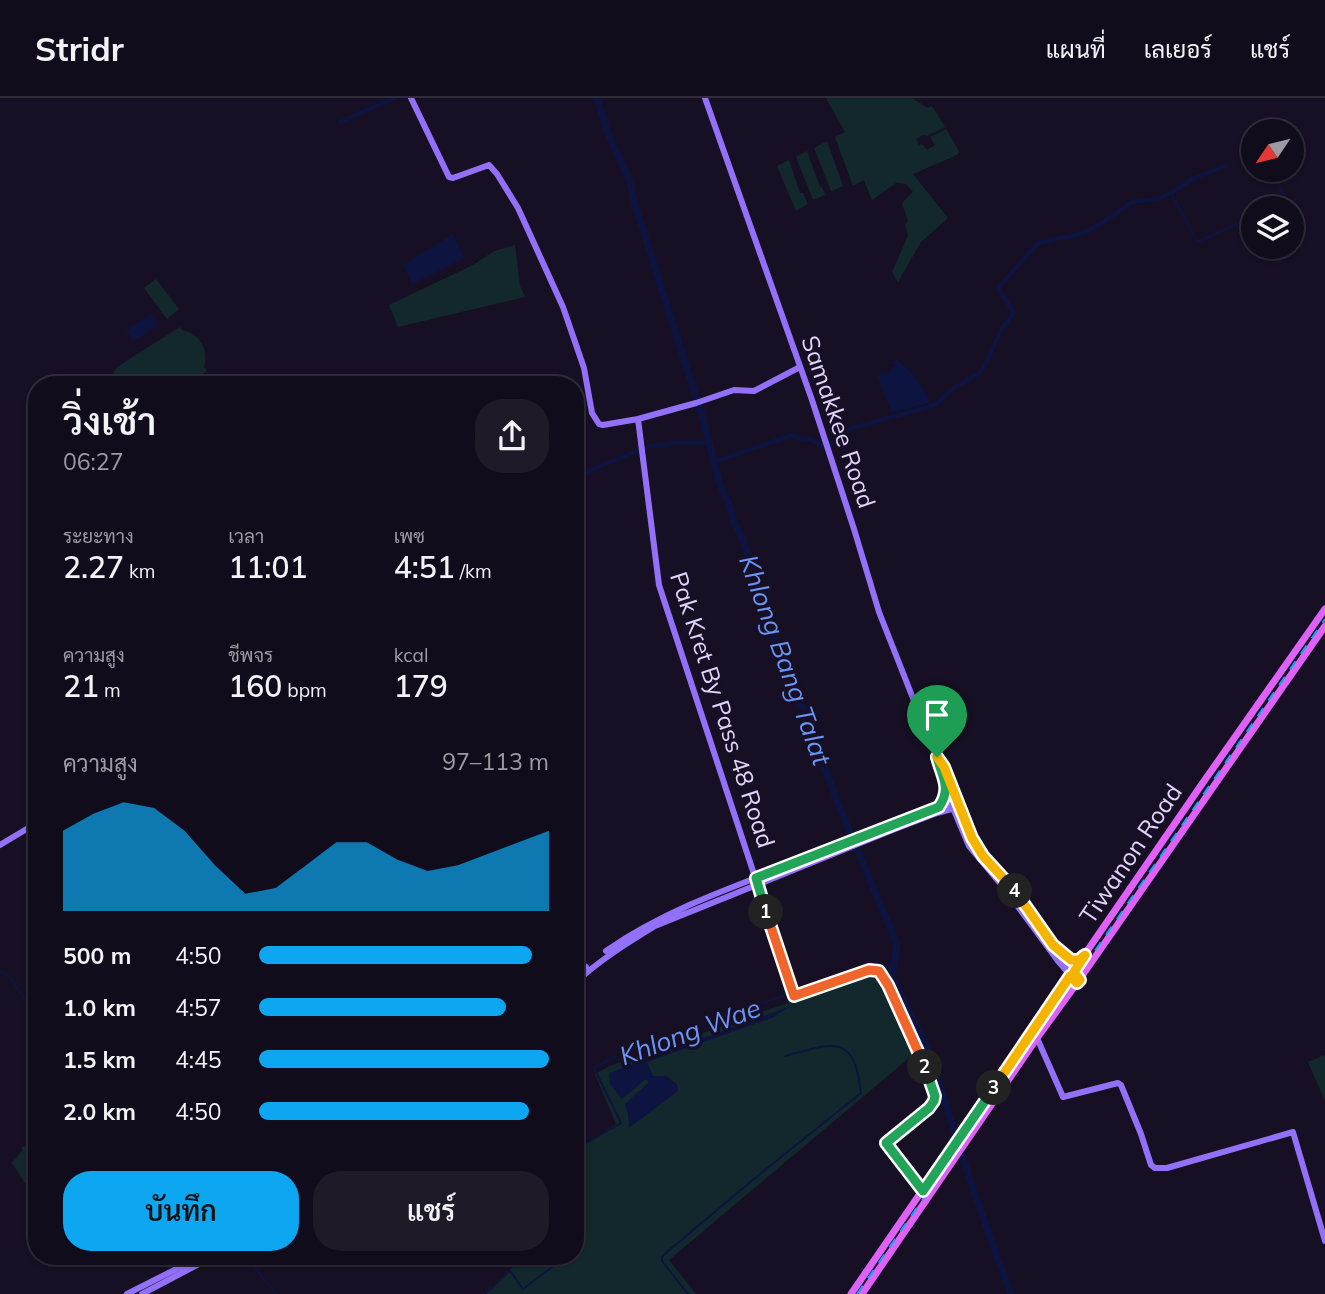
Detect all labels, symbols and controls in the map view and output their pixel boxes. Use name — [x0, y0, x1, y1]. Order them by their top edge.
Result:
text: Stridr — [35, 28, 124, 69]
text: แผนที่ — [1046, 34, 1106, 64]
text: เลเยอร์ — [1144, 34, 1212, 64]
text: แชร์ — [1250, 34, 1290, 64]
north arrow — [1241, 119, 1304, 182]
map controls — [1241, 119, 1304, 259]
button: layers — [1241, 196, 1304, 259]
street label: Samakkee Road — [795, 331, 883, 512]
text: วิ่งเช้า — [63, 397, 156, 445]
button: share — [475, 399, 549, 473]
text: 06:27 — [63, 447, 123, 476]
text: ระยะทาง — [63, 524, 134, 548]
text: เวลา — [228, 524, 264, 548]
text: เพซ — [394, 524, 425, 548]
text: 2.27 — [63, 548, 124, 586]
text: 11:01 — [228, 548, 307, 586]
text: 4:51 — [394, 548, 455, 586]
water label: Khlong Bang Talat — [732, 550, 839, 770]
text: km — [124, 559, 156, 583]
text: /km — [455, 559, 492, 583]
street label: Pak Kret By Pass 48 Road — [664, 568, 782, 851]
text: ความสูง — [63, 643, 125, 667]
text: ชีพจร — [228, 643, 273, 667]
text: kcal — [394, 643, 428, 667]
text: 21 — [63, 667, 99, 705]
text: 160 — [228, 667, 282, 705]
text: 179 — [394, 667, 448, 705]
text: m — [99, 678, 121, 702]
text: bpm — [282, 678, 327, 702]
pin — [907, 685, 967, 757]
icon: arrive — [918, 696, 956, 734]
text: 97–113 m — [442, 747, 549, 776]
text: ความสูง — [63, 749, 138, 778]
street label: Tiwanon Road — [1072, 778, 1188, 929]
pin: 4 — [998, 874, 1032, 908]
text: 4 — [1009, 878, 1020, 902]
pin: 1 — [748, 894, 784, 930]
text: 1 — [760, 899, 771, 923]
text: 500 m — [63, 941, 131, 970]
text: 4:50 — [175, 941, 222, 970]
water label: Khlong Wae — [615, 991, 765, 1072]
text: 1.0 km — [63, 993, 136, 1022]
text: 4:57 — [175, 993, 222, 1022]
text: 1.5 km — [63, 1045, 136, 1074]
text: 4:45 — [175, 1045, 222, 1074]
pin: 2 — [908, 1049, 942, 1084]
text: 2 — [919, 1054, 930, 1078]
pin: 3 — [976, 1070, 1012, 1105]
text: 3 — [988, 1075, 999, 1099]
text: 2.0 km — [63, 1097, 136, 1126]
text: 4:50 — [175, 1097, 222, 1126]
button: บันทึก — [63, 1171, 299, 1251]
button: แชร์ — [313, 1171, 549, 1251]

